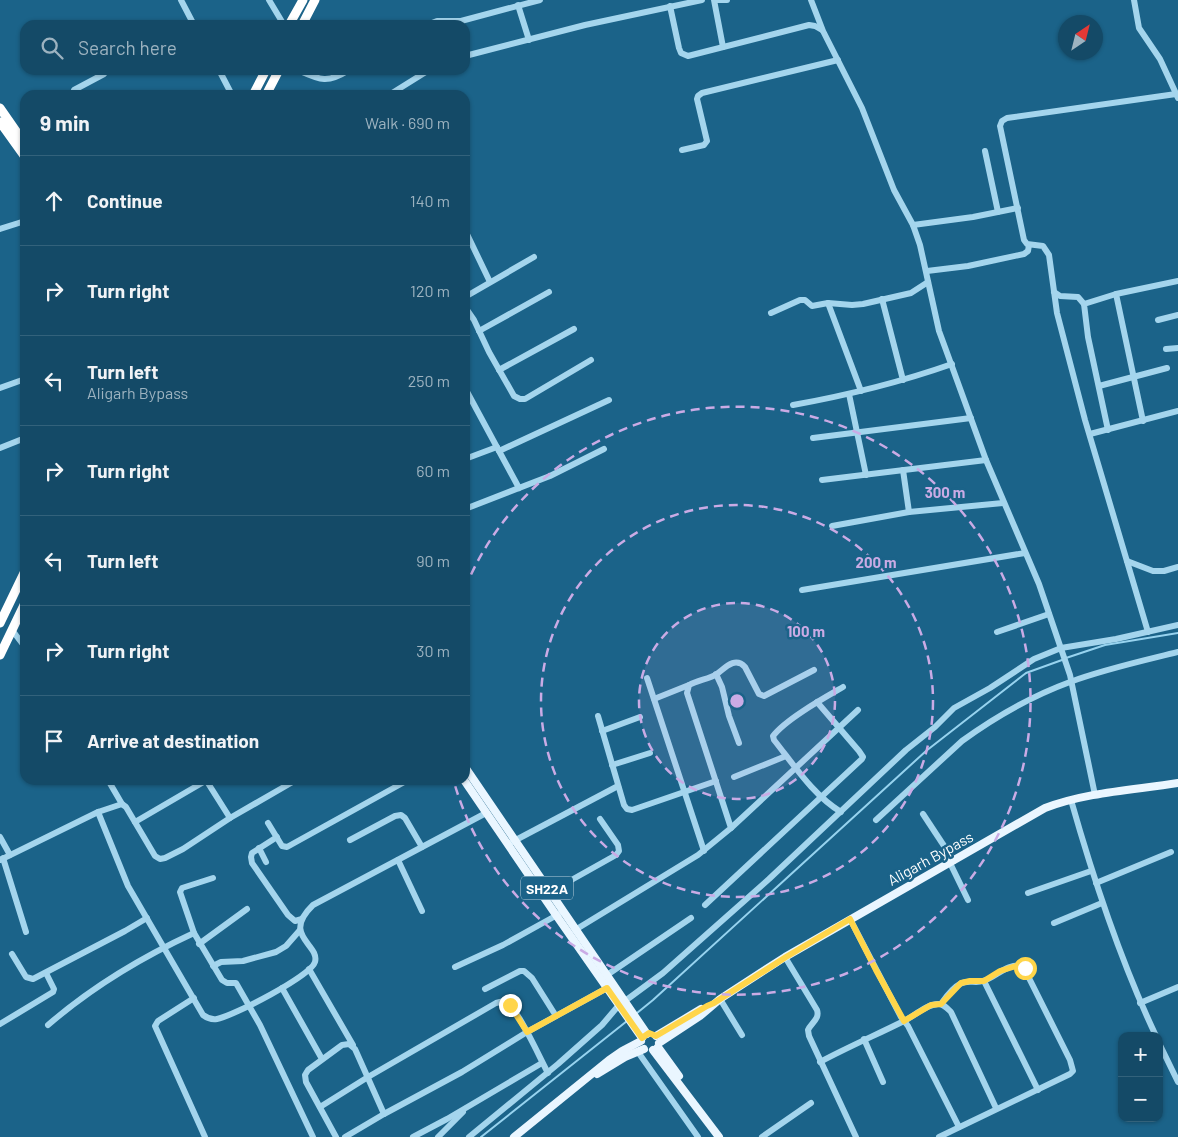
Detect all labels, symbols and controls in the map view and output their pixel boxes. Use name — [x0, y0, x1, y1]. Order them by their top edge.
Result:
north arrow — [1058, 15, 1103, 60]
search box — [20, 20, 470, 75]
icon: search — [38, 34, 66, 62]
text: Search here — [78, 36, 177, 59]
text: 9 min — [40, 110, 90, 135]
text: Walk · 690 m — [365, 113, 450, 132]
icon: ahead — [40, 187, 68, 215]
text: Continue — [87, 189, 163, 212]
text: 140 m — [410, 191, 450, 210]
icon: right — [40, 277, 68, 305]
text: Turn right — [87, 279, 169, 302]
text: 120 m — [410, 281, 450, 300]
text: Turn left — [87, 360, 158, 383]
icon: left — [40, 367, 68, 395]
text: 250 m — [408, 371, 450, 390]
text: Aligarh Bypass — [87, 383, 188, 402]
icon: right — [40, 457, 68, 485]
text: Turn right — [87, 459, 169, 482]
text: 60 m — [416, 461, 450, 480]
text: 300 m — [925, 483, 965, 501]
icon: left — [40, 547, 68, 575]
text: Turn left — [87, 549, 158, 572]
text: 90 m — [416, 551, 450, 570]
text: 200 m — [855, 553, 897, 571]
text: 100 m — [787, 622, 825, 640]
icon: right — [40, 637, 68, 665]
text: Turn right — [87, 639, 169, 662]
text: 30 m — [416, 641, 450, 660]
centre of rings — [728, 692, 746, 710]
icon: arrive — [40, 727, 68, 755]
text: Arrive at destination — [87, 729, 259, 752]
street label: Aligarh Bypass — [884, 827, 976, 889]
road number: SH22A — [521, 876, 573, 900]
route start — [1014, 957, 1037, 980]
route end — [499, 994, 522, 1017]
map controls — [1118, 1032, 1163, 1122]
button: + — [1118, 1032, 1163, 1077]
button: − — [1118, 1077, 1163, 1122]

